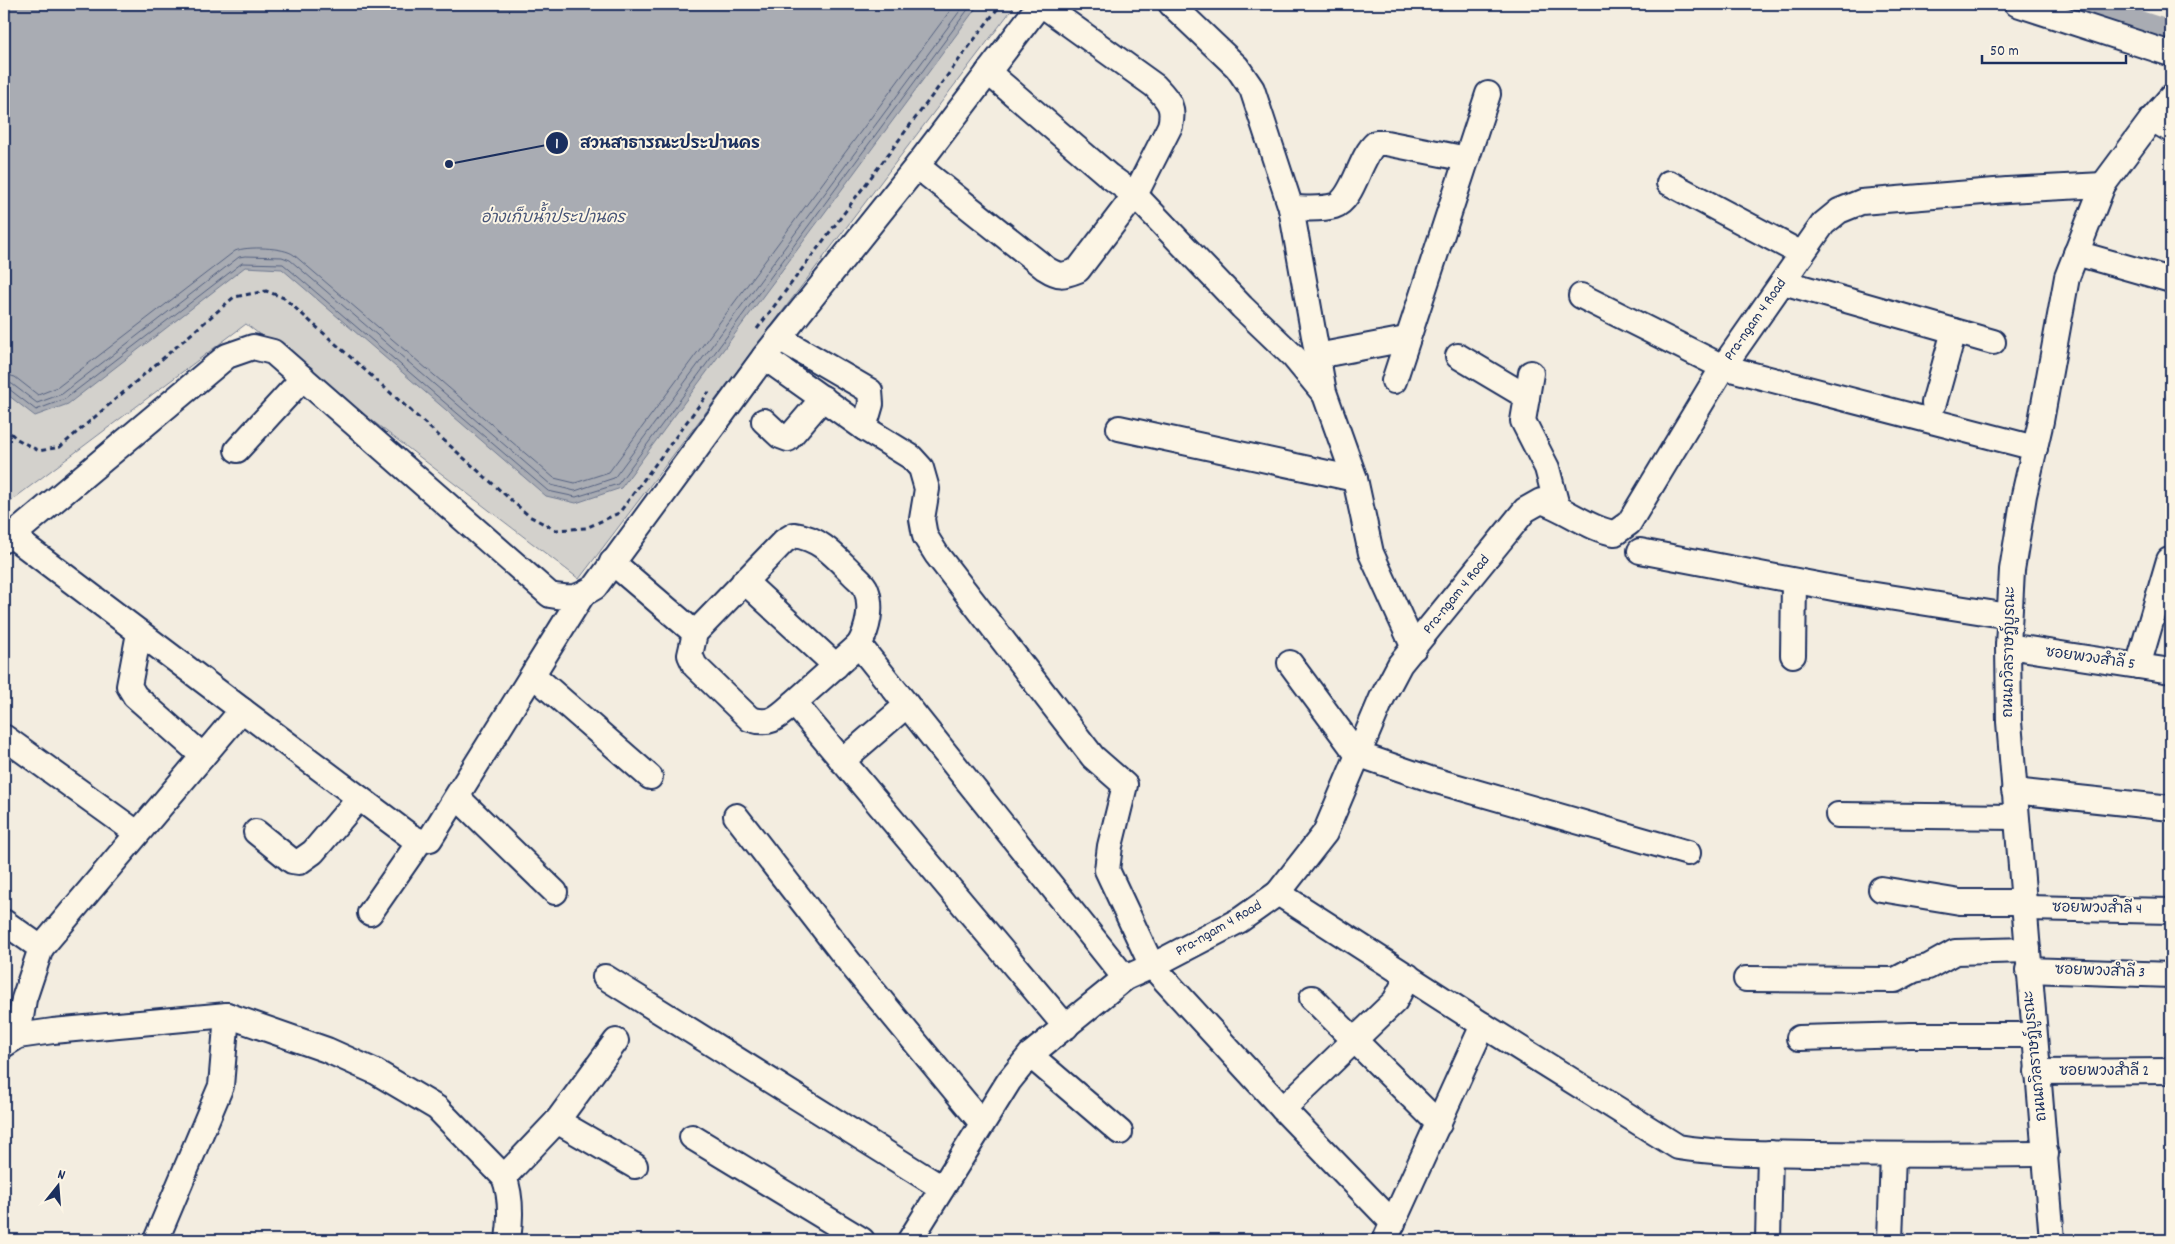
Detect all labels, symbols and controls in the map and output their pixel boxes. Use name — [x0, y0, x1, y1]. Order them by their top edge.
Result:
scale bar — [1982, 32, 2126, 64]
text: 50 m — [1990, 41, 2019, 63]
callout: สวนสาธารณะประปานคร — [545, 127, 770, 158]
text: สวนสาธารณะประปานคร — [580, 133, 760, 156]
text: 1 — [555, 134, 559, 156]
water label: อ่างเก็บน้ำประปานคร — [481, 202, 627, 230]
street label: Pra-ngam 4 Road — [1719, 274, 1793, 366]
street label: Pra-ngam 4 Road — [1418, 551, 1496, 639]
street label: ถนนถวิลราษฎ์บูรณะ — [1997, 586, 2022, 718]
street label: ซอยพวงสำลี 5 — [2044, 642, 2136, 676]
street label: Pra-ngam 4 Road — [1172, 895, 1266, 963]
street label: ซอยพวงสำลี 4 — [2052, 897, 2142, 921]
street label: ซอยพวงสำลี 3 — [2054, 959, 2146, 985]
street label: ถนนถวิลราษฎ์บูรณะ — [2017, 990, 2054, 1123]
street label: ซอยพวงสำลี 2 — [2059, 1061, 2149, 1083]
north arrow — [32, 1162, 82, 1212]
text: N — [55, 1165, 68, 1186]

